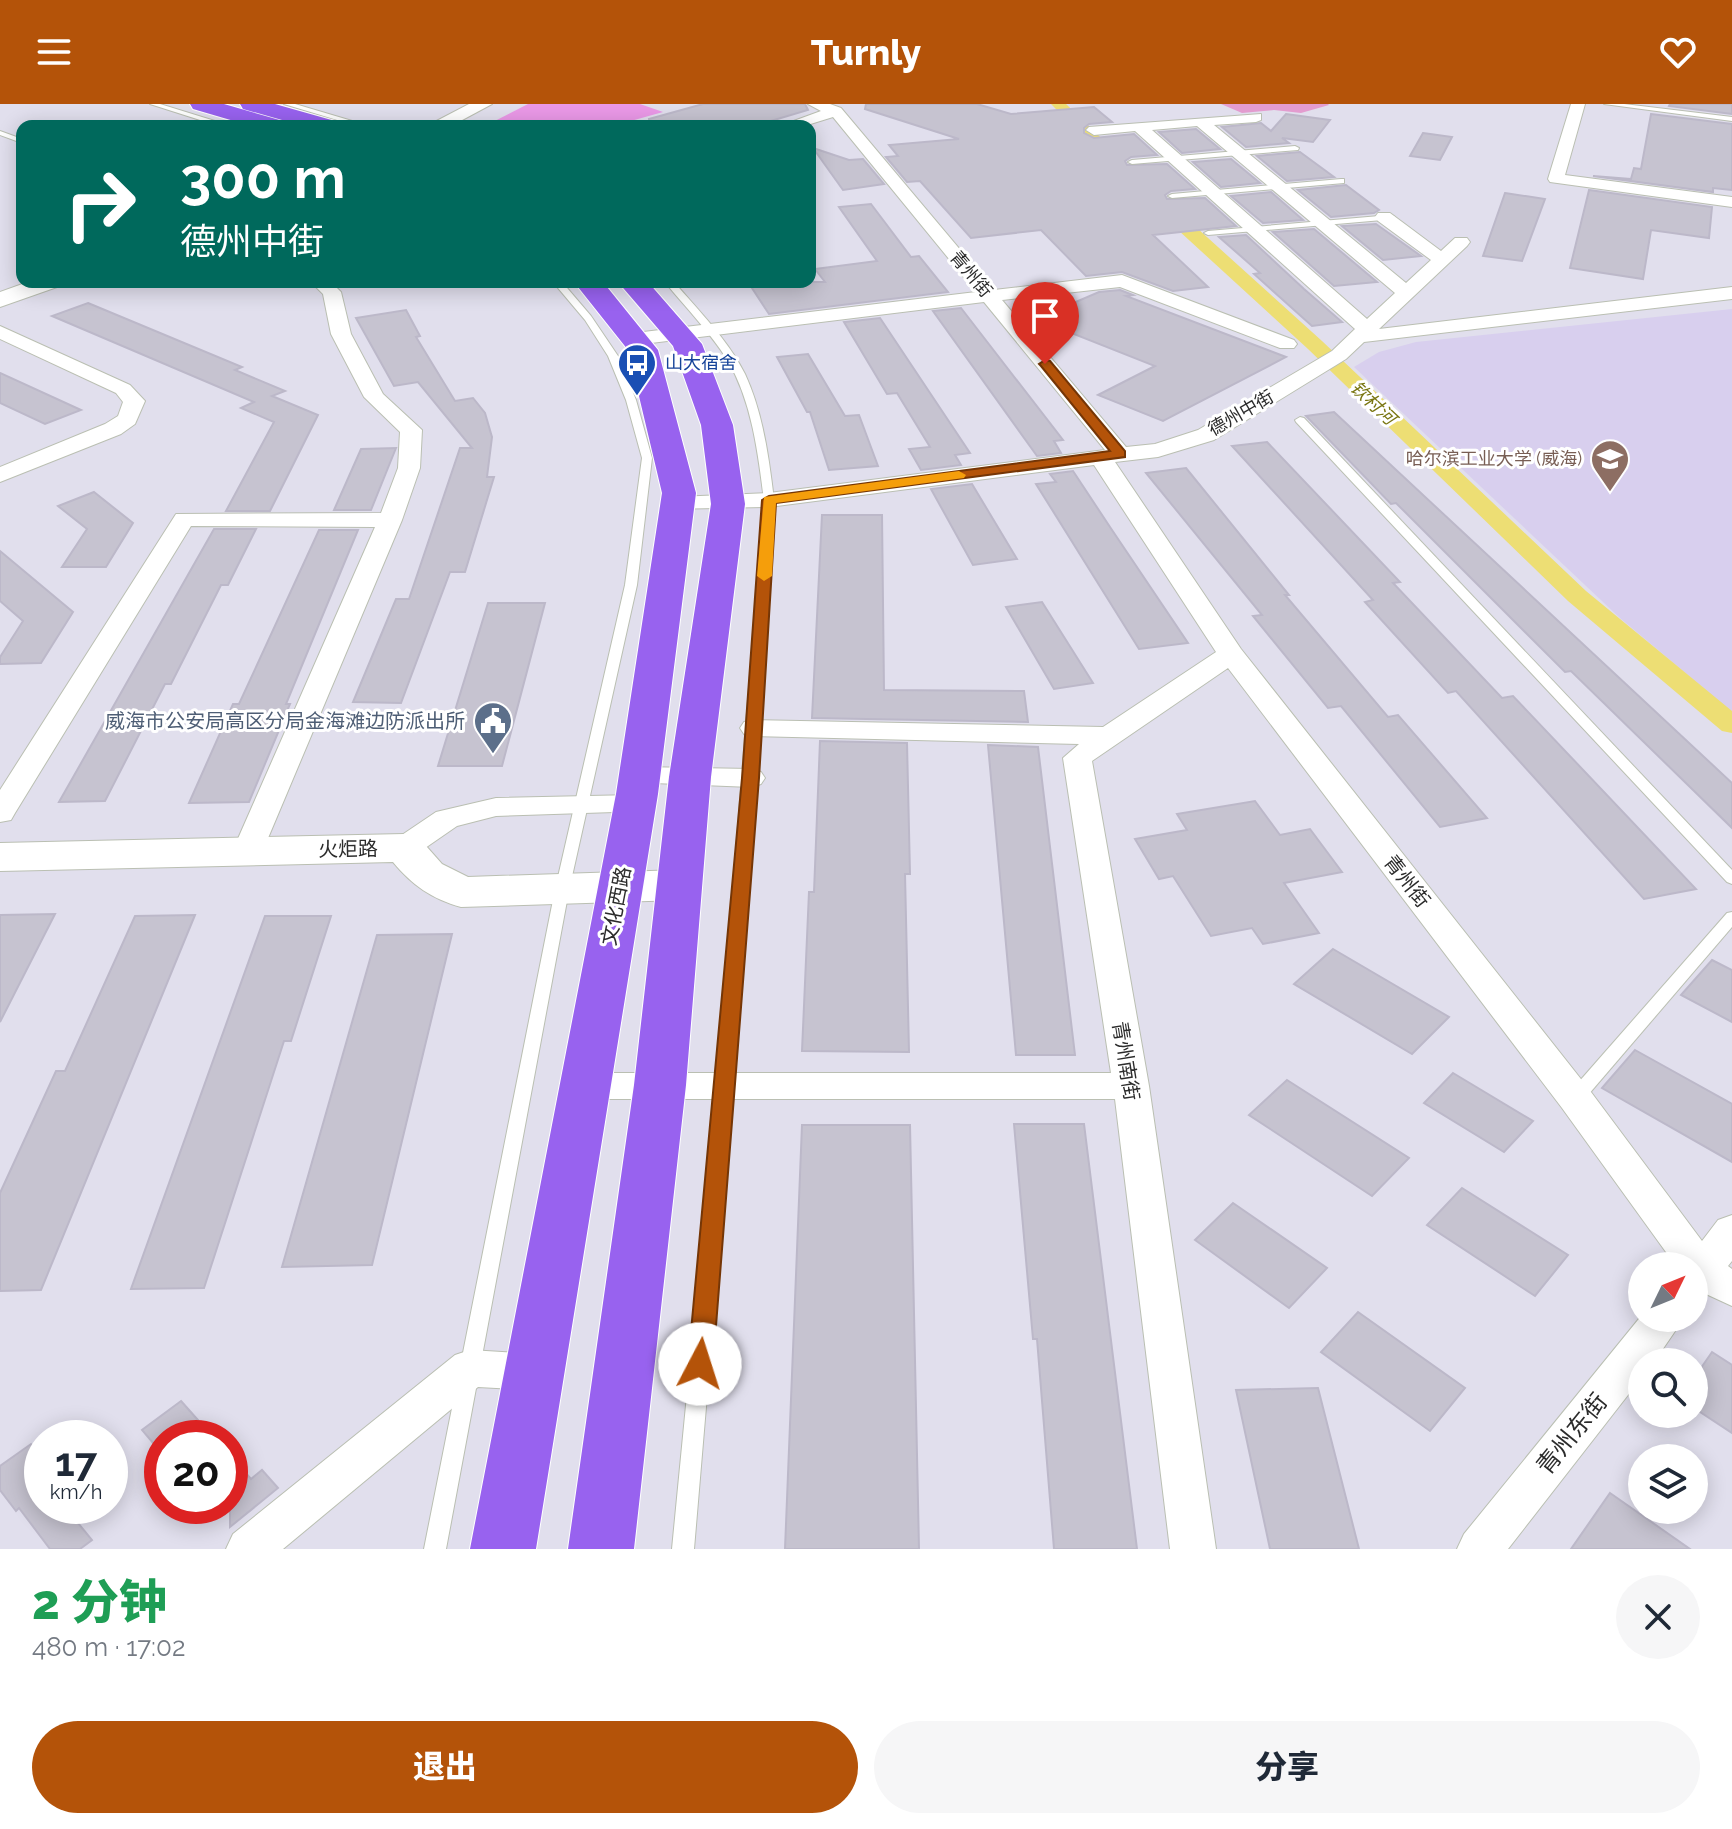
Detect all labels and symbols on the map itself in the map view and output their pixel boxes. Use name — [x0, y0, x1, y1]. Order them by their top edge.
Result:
street label: 青州街 — [946, 246, 997, 301]
pin — [1011, 282, 1079, 364]
bus stop icon: 山大宿舍 — [616, 342, 658, 397]
place label: 山大宿舍 — [665, 352, 737, 373]
water label: 钦村河 — [1346, 377, 1402, 431]
street label: 德州中街 — [1204, 385, 1277, 440]
school or university icon: 哈尔滨工业大学 (威海) — [1589, 438, 1631, 493]
place label: 哈尔滨工业大学 (威海) — [1406, 448, 1582, 469]
public building icon: 威海市公安局高区分局金海滩边防派出所 — [472, 700, 514, 755]
place label: 威海市公安局高区分局金海滩边防派出所 — [105, 709, 465, 733]
street label: 火炬路 — [318, 836, 378, 862]
street label: 青州街 — [1379, 850, 1435, 912]
street label: 文化西路 — [597, 864, 635, 948]
street label: 青州南街 — [1108, 1020, 1144, 1102]
north arrow — [1628, 1252, 1708, 1332]
position arrow — [658, 1322, 742, 1406]
street label: 青州东街 — [1530, 1387, 1613, 1480]
speed limit sign: 20 — [144, 1420, 248, 1524]

